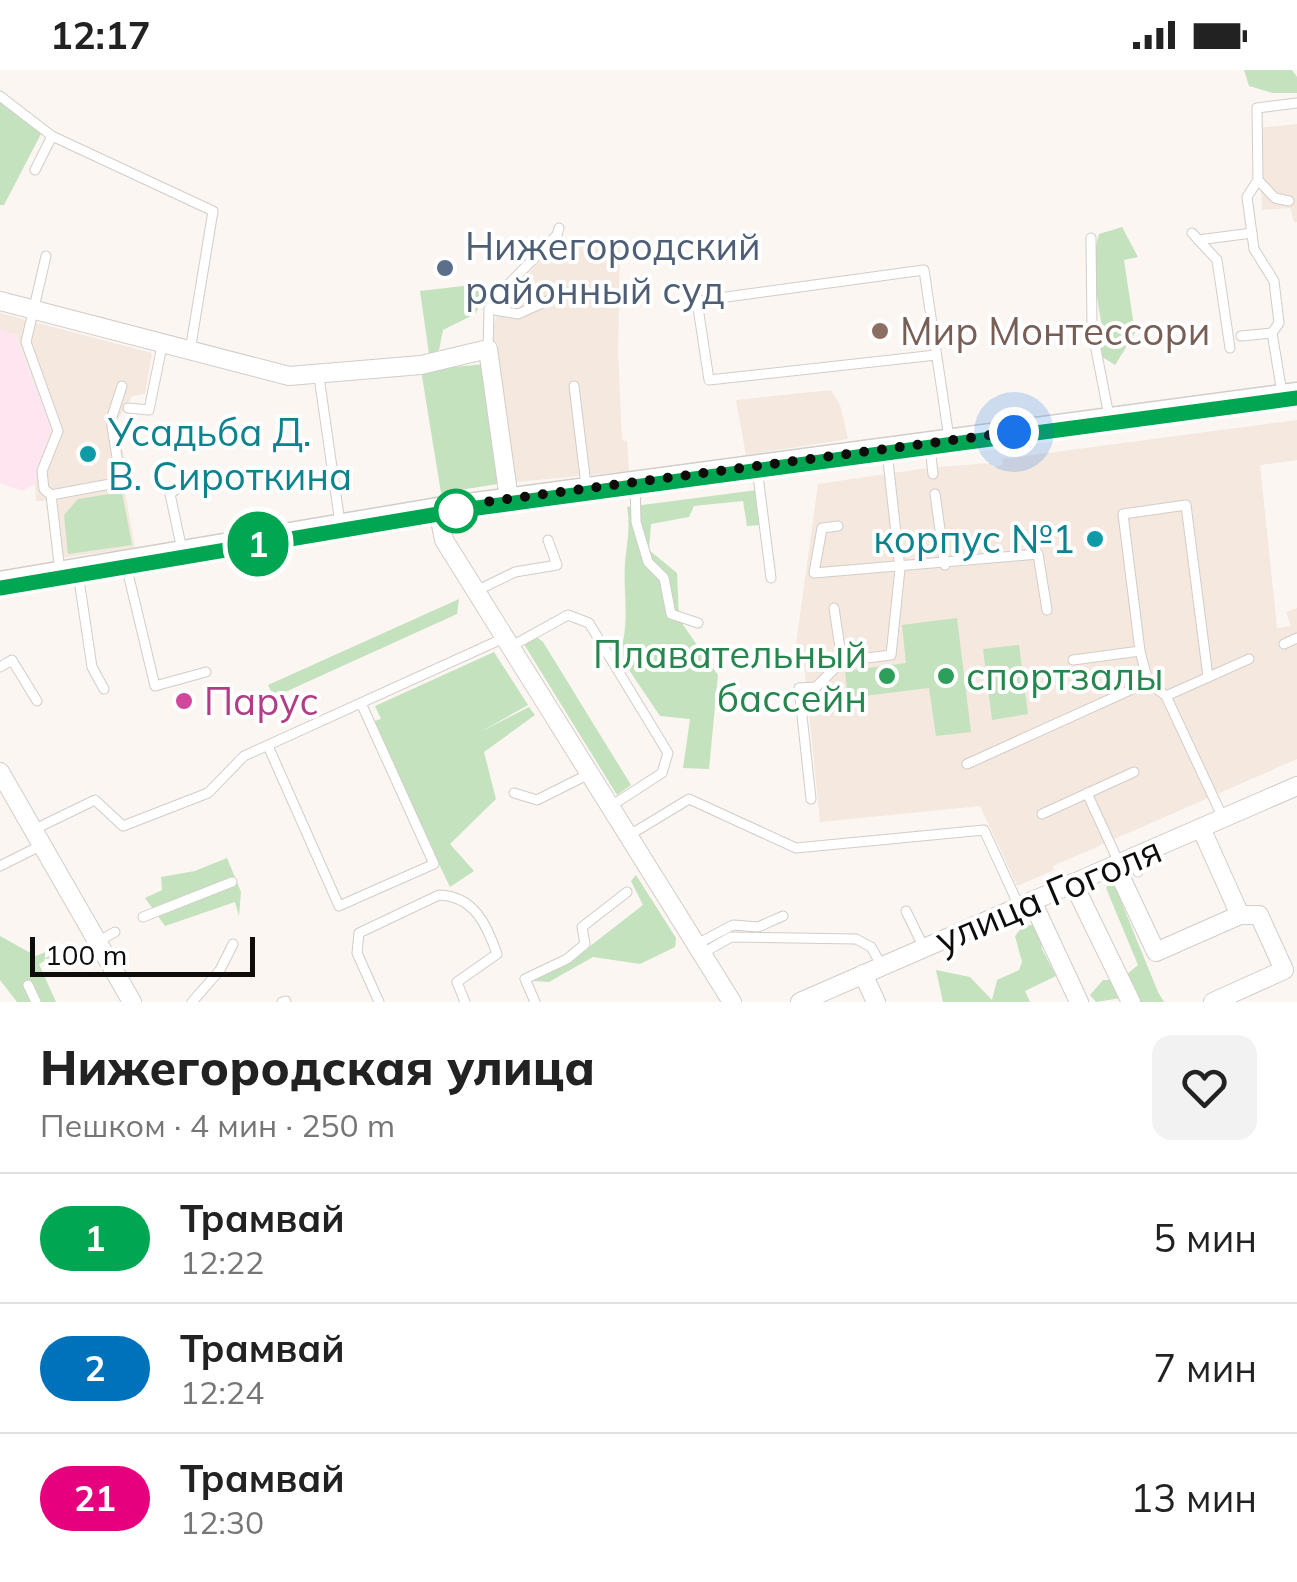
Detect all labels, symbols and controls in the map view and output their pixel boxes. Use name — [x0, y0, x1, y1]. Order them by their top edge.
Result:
text: 12:17 — [50, 11, 151, 59]
place label: Нижегородский районный суд — [465, 222, 761, 314]
marker: Нижегородский районный суд — [434, 257, 456, 279]
place label: Мир Монтессори — [900, 307, 1210, 355]
marker: Мир Монтессори — [869, 320, 891, 342]
your location — [989, 407, 1039, 457]
place label: Усадьба Д. В. Сироткина — [107, 408, 352, 500]
marker: Усадьба Д. В. Сироткина — [77, 443, 99, 465]
unlabelled marker — [435, 490, 477, 532]
line badge: 1 — [226, 512, 290, 576]
place label: корпус №1 — [873, 515, 1075, 563]
text: 1 — [247, 522, 269, 566]
marker: корпус №1 — [1084, 528, 1106, 550]
place label: Плавательный бассейн — [593, 630, 867, 722]
place label: спортзалы — [966, 652, 1163, 700]
marker: Плавательный бассейн — [876, 665, 898, 687]
marker: спортзалы — [935, 665, 957, 687]
place label: Парус — [204, 677, 319, 725]
marker: Парус — [173, 690, 195, 712]
street label: улица Гоголя — [928, 825, 1168, 963]
scale bar — [30, 932, 255, 976]
text: 100 m — [45, 937, 127, 972]
button: heart — [1152, 1035, 1257, 1140]
text: Нижегородская улица — [40, 1037, 595, 1097]
text: Пешком · 4 мин · 250 m — [40, 1105, 395, 1145]
text: Трамвай — [180, 1194, 345, 1242]
text: 5 мин — [1153, 1214, 1257, 1262]
text: 1 — [84, 1216, 106, 1260]
text: 12:22 — [180, 1242, 264, 1282]
text: Трамвай — [180, 1324, 345, 1372]
text: 7 мин — [1153, 1344, 1257, 1392]
text: 2 — [84, 1346, 106, 1390]
text: 12:24 — [180, 1372, 264, 1412]
text: Трамвай — [180, 1454, 345, 1502]
text: 13 мин — [1131, 1474, 1257, 1522]
text: 21 — [74, 1476, 116, 1520]
text: 12:30 — [180, 1502, 264, 1542]

